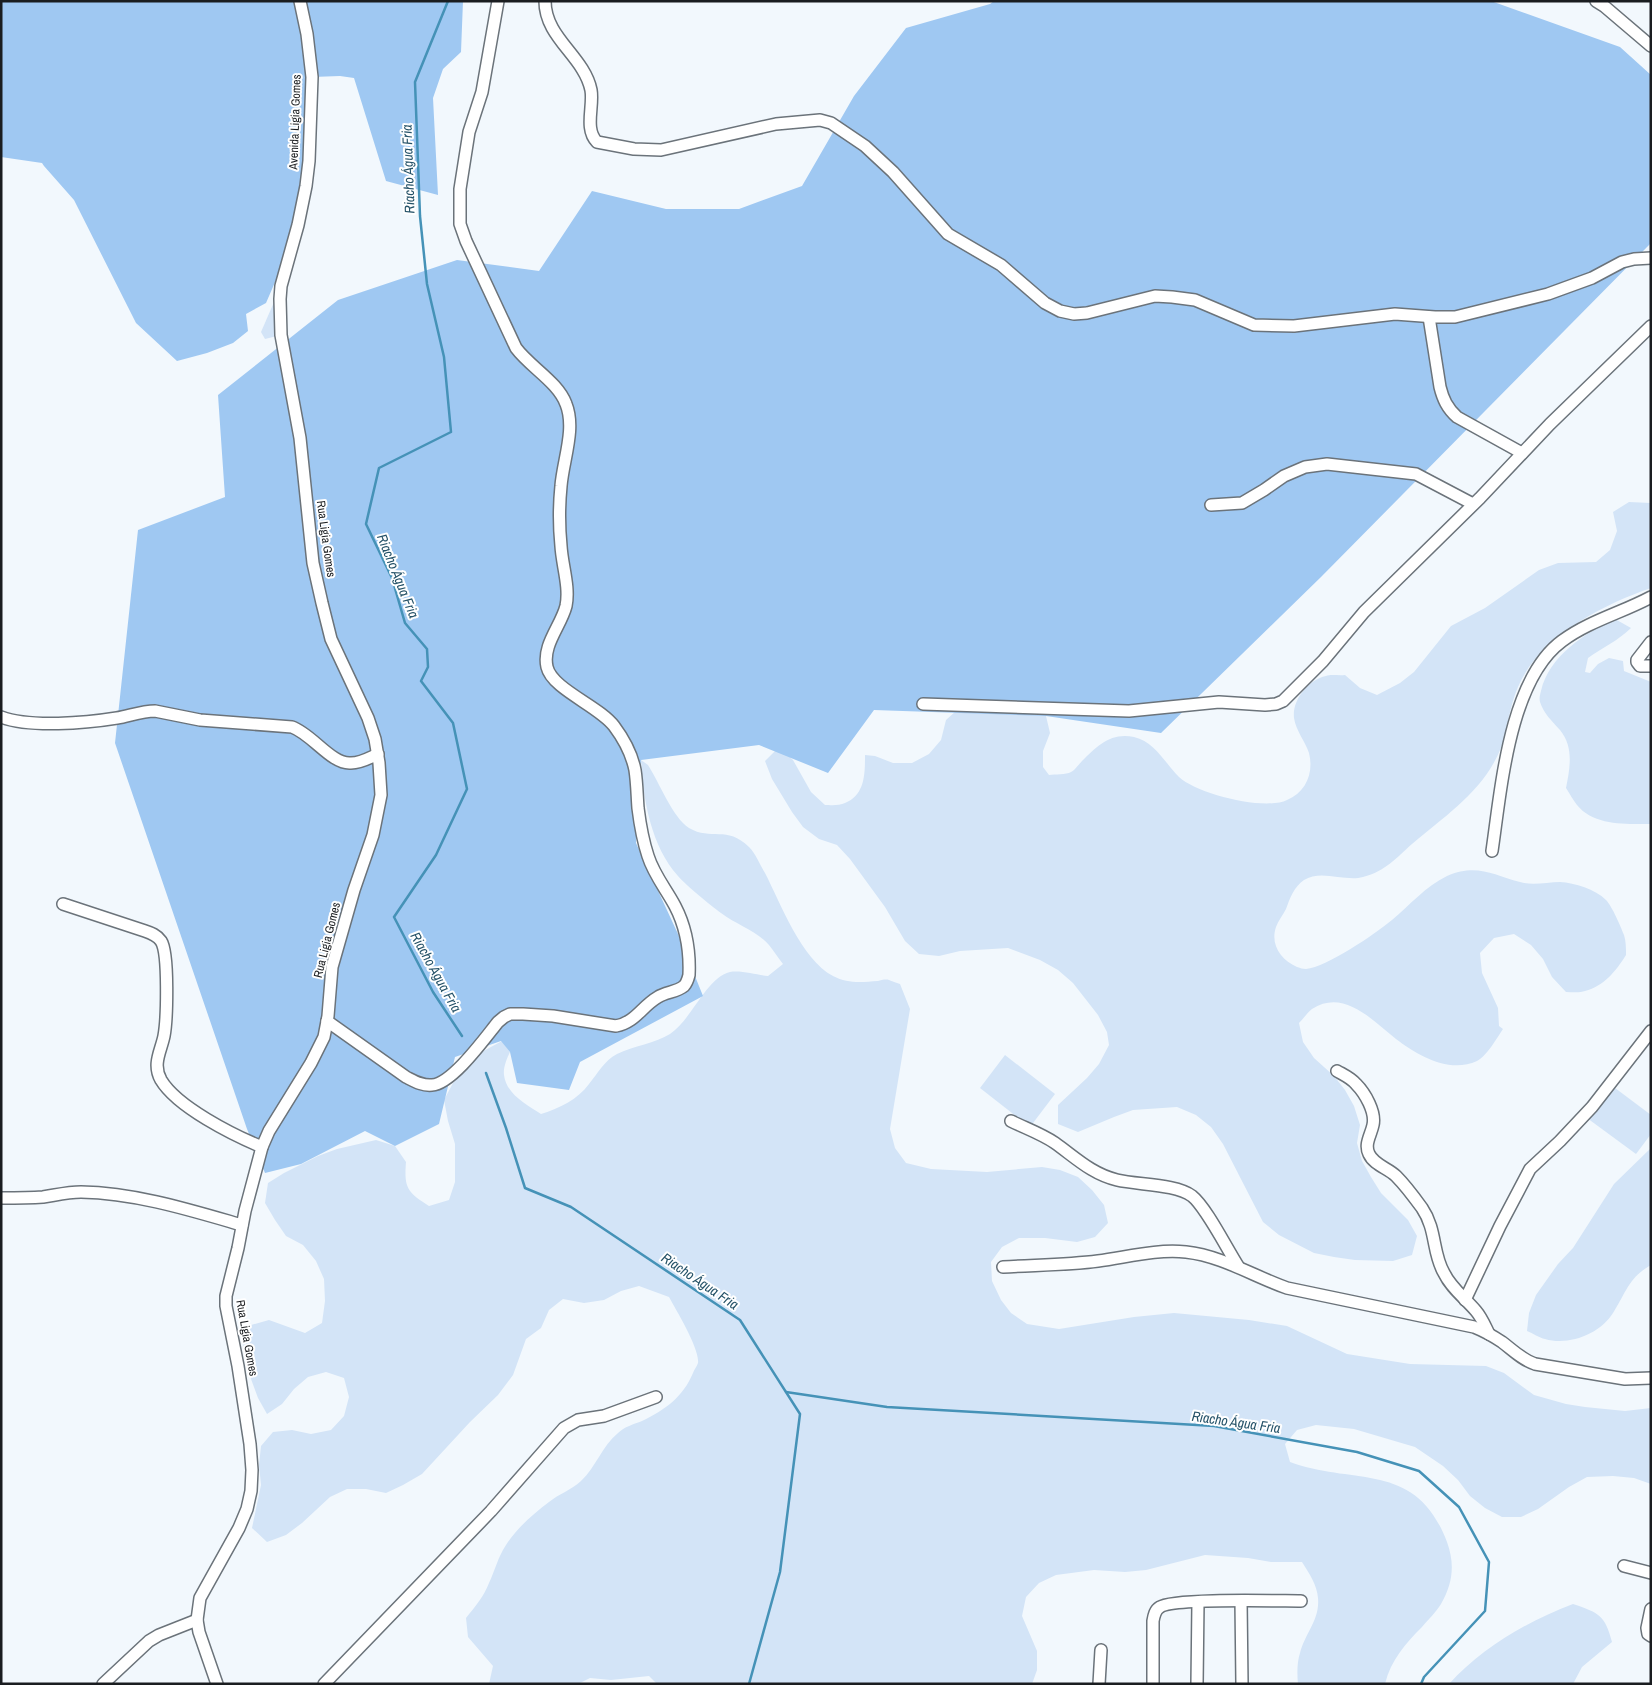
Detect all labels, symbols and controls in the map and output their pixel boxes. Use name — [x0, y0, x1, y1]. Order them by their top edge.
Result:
street label: Avenida Ligia Gomes — [285, 74, 305, 171]
water label: Riacho Água Fria — [397, 124, 419, 214]
street label: Rua Ligia Gomes — [313, 500, 339, 578]
water label: Riacho Água Fria — [373, 531, 423, 621]
street label: Rua Ligia Gomes — [310, 901, 344, 979]
water label: Riacho Água Fria — [407, 929, 465, 1015]
water label: Riacho Água Fria — [658, 1249, 742, 1313]
street label: Rua Ligia Gomes — [232, 1299, 262, 1377]
water label: Riacho Água Fria — [1191, 1407, 1281, 1437]

